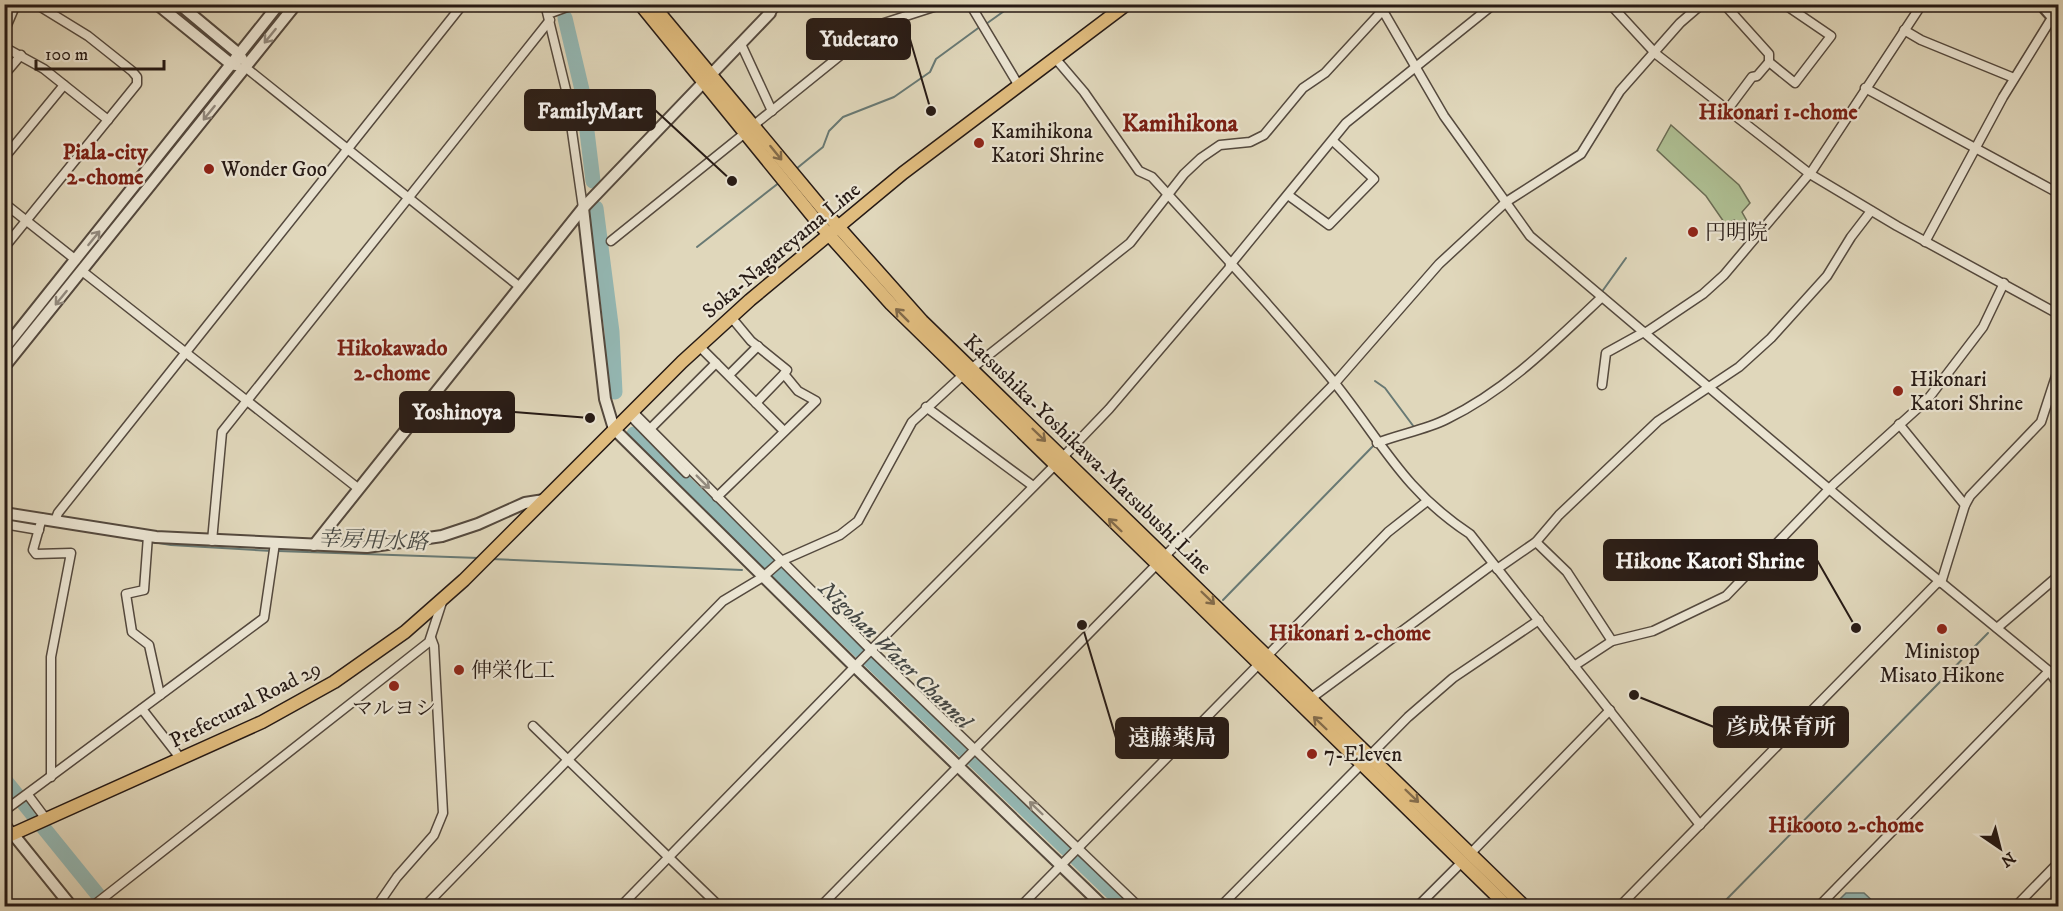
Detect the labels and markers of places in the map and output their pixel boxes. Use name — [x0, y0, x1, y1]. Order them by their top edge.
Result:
callout: Yudetaro — [807, 19, 910, 59]
callout: FamilyMart — [525, 90, 655, 130]
place label: Kamihikona Katori Shrine — [991, 119, 1104, 169]
marker: Kamihikona Katori Shrine — [972, 136, 986, 150]
place label: Wonder Goo — [220, 157, 327, 183]
marker: Wonder Goo — [202, 162, 216, 176]
place label: 円明院 — [1705, 220, 1768, 246]
marker: 円明院 — [1686, 225, 1700, 239]
place label: Hikonari Katori Shrine — [1910, 367, 2023, 417]
marker: Hikonari Katori Shrine — [1891, 384, 1905, 398]
callout: Yoshinoya — [400, 392, 514, 432]
callout: Hikone Katori Shrine — [1604, 540, 1817, 580]
marker: Ministop Misato Hikone — [1935, 622, 1949, 636]
place label: Ministop Misato Hikone — [1879, 639, 2005, 689]
place label: 伸栄化工 — [471, 658, 555, 684]
marker: 伸栄化工 — [452, 663, 466, 677]
marker: マルヨシ — [387, 679, 401, 693]
place label: マルヨシ — [352, 696, 436, 722]
callout: 彦成保育所 — [1714, 707, 1848, 747]
callout: 遠藤薬局 — [1116, 718, 1228, 758]
place label: 7-Eleven — [1324, 742, 1402, 768]
marker: 7-Eleven — [1305, 747, 1319, 761]

